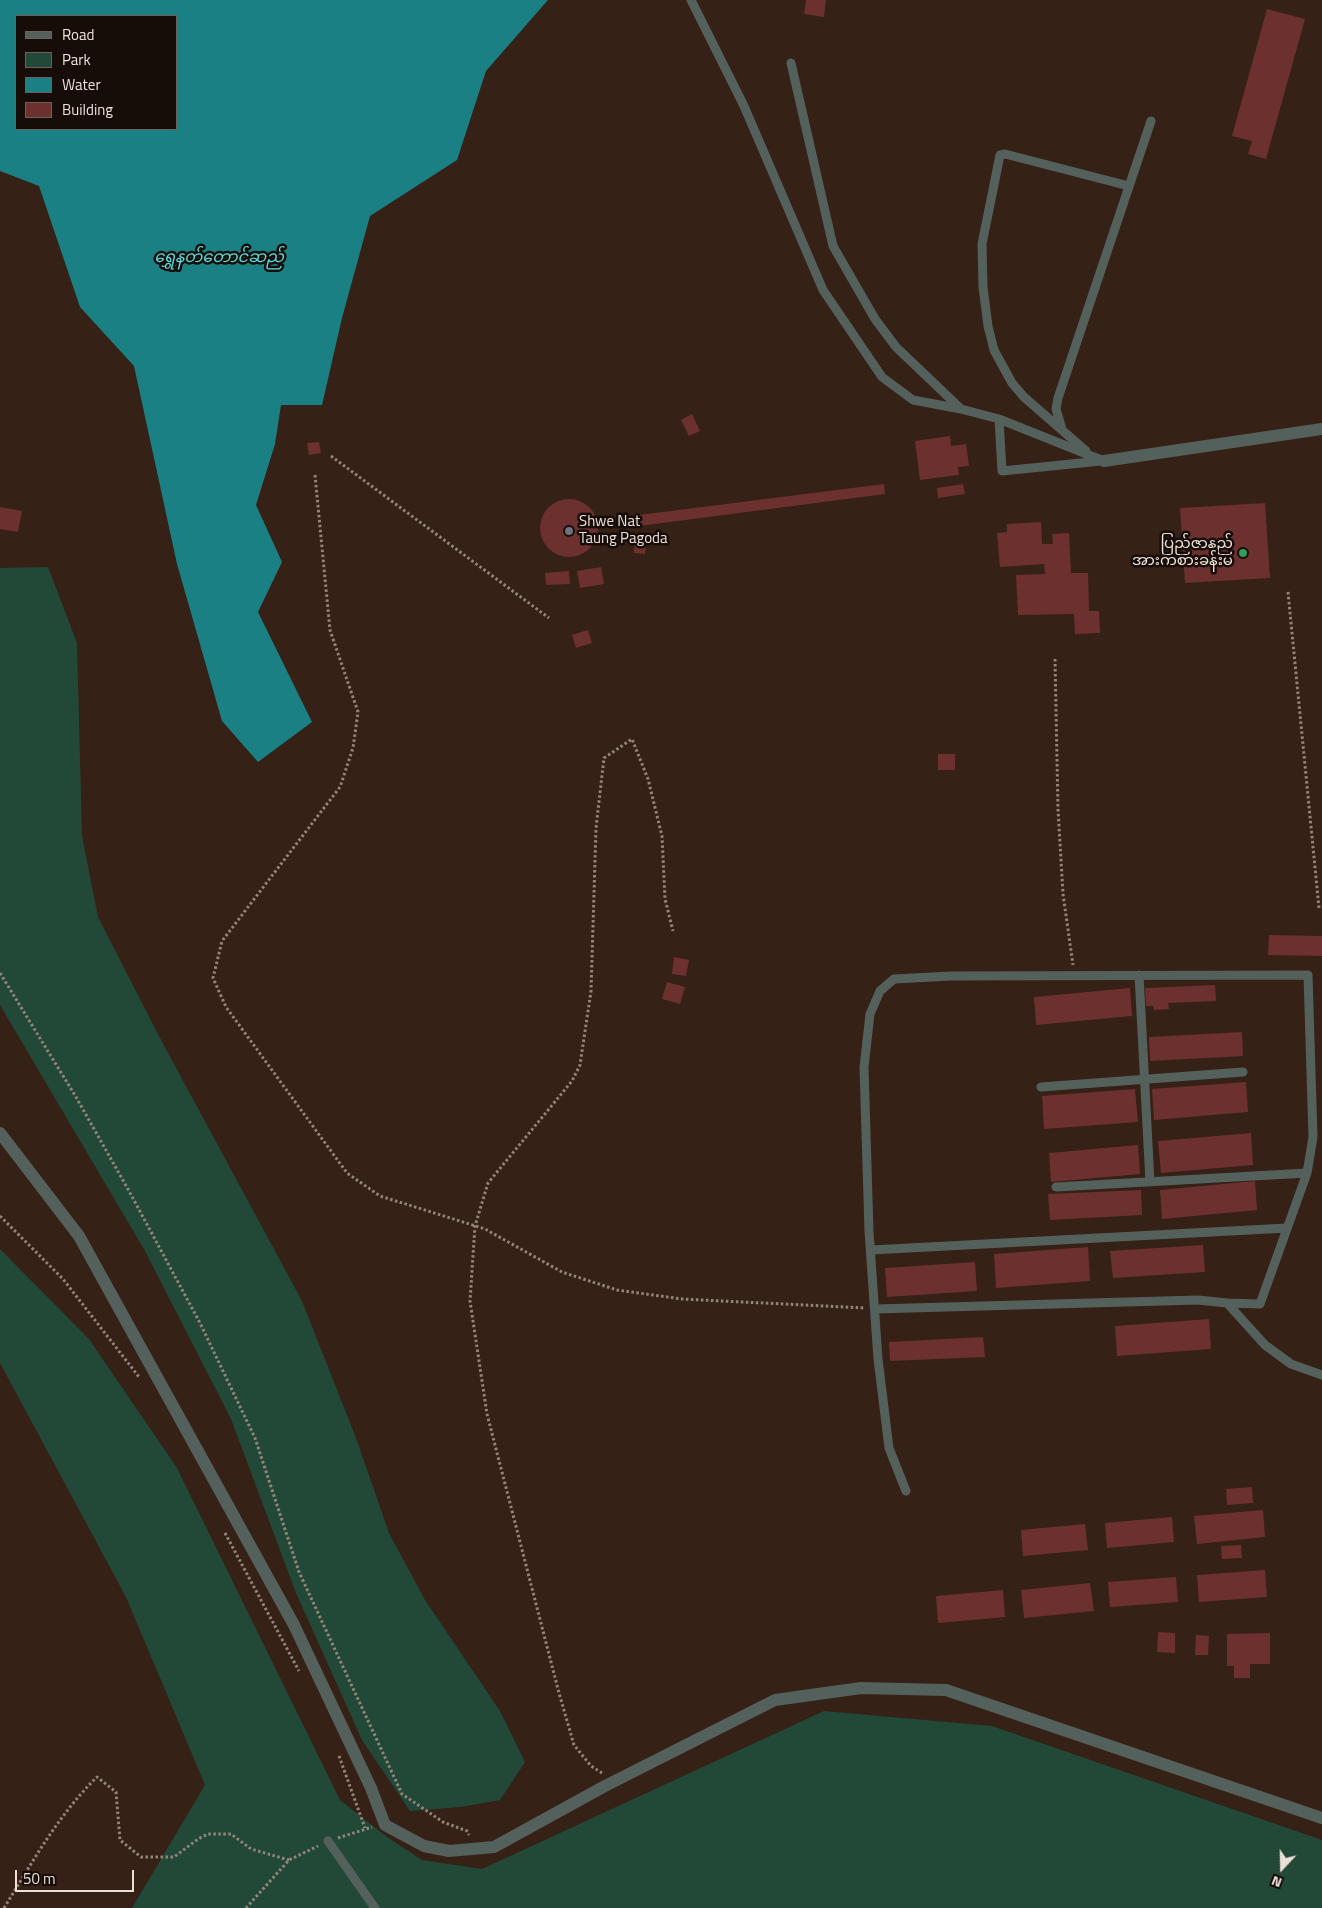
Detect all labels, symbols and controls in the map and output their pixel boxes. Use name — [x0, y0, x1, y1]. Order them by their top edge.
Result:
legend — [15, 15, 178, 130]
text: Road — [62, 23, 94, 46]
text: Park — [62, 48, 91, 71]
text: Water — [62, 73, 101, 96]
text: Building — [62, 98, 113, 121]
water label: ရွှေနတ်တောင်ဆည် — [154, 248, 284, 268]
place label: Shwe Nat Taung Pagoda — [579, 513, 668, 548]
marker: Shwe Nat Taung Pagoda — [563, 525, 575, 537]
place label: ပြည်ဇာနည် အားကစားခန်းမ — [1132, 535, 1233, 570]
marker: ပြည်ဇာနည် အားကစားခန်းမ — [1237, 547, 1249, 559]
north arrow — [1257, 1843, 1307, 1893]
scale bar — [18, 1860, 136, 1892]
text: 50 m — [23, 1867, 56, 1890]
text: N — [1268, 1871, 1285, 1894]

